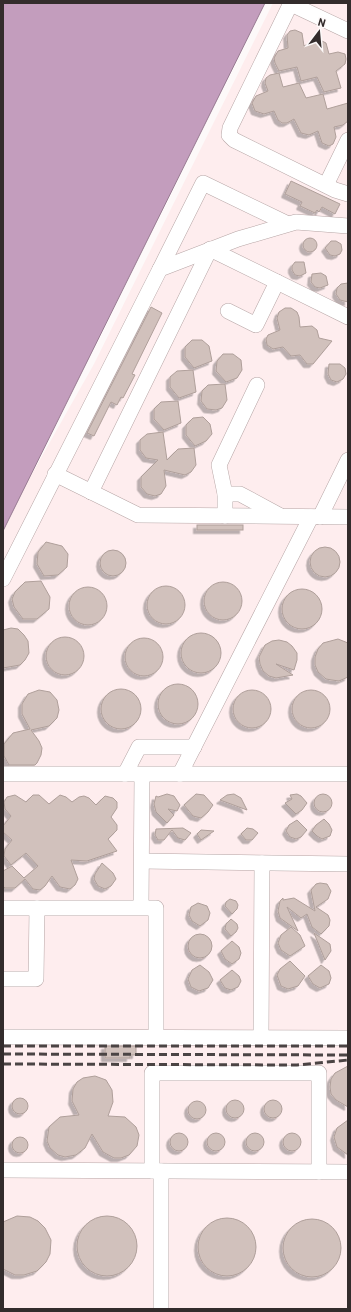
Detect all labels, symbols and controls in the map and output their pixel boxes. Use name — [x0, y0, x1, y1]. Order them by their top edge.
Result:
north arrow — [299, 12, 339, 52]
text: N — [317, 15, 327, 29]

